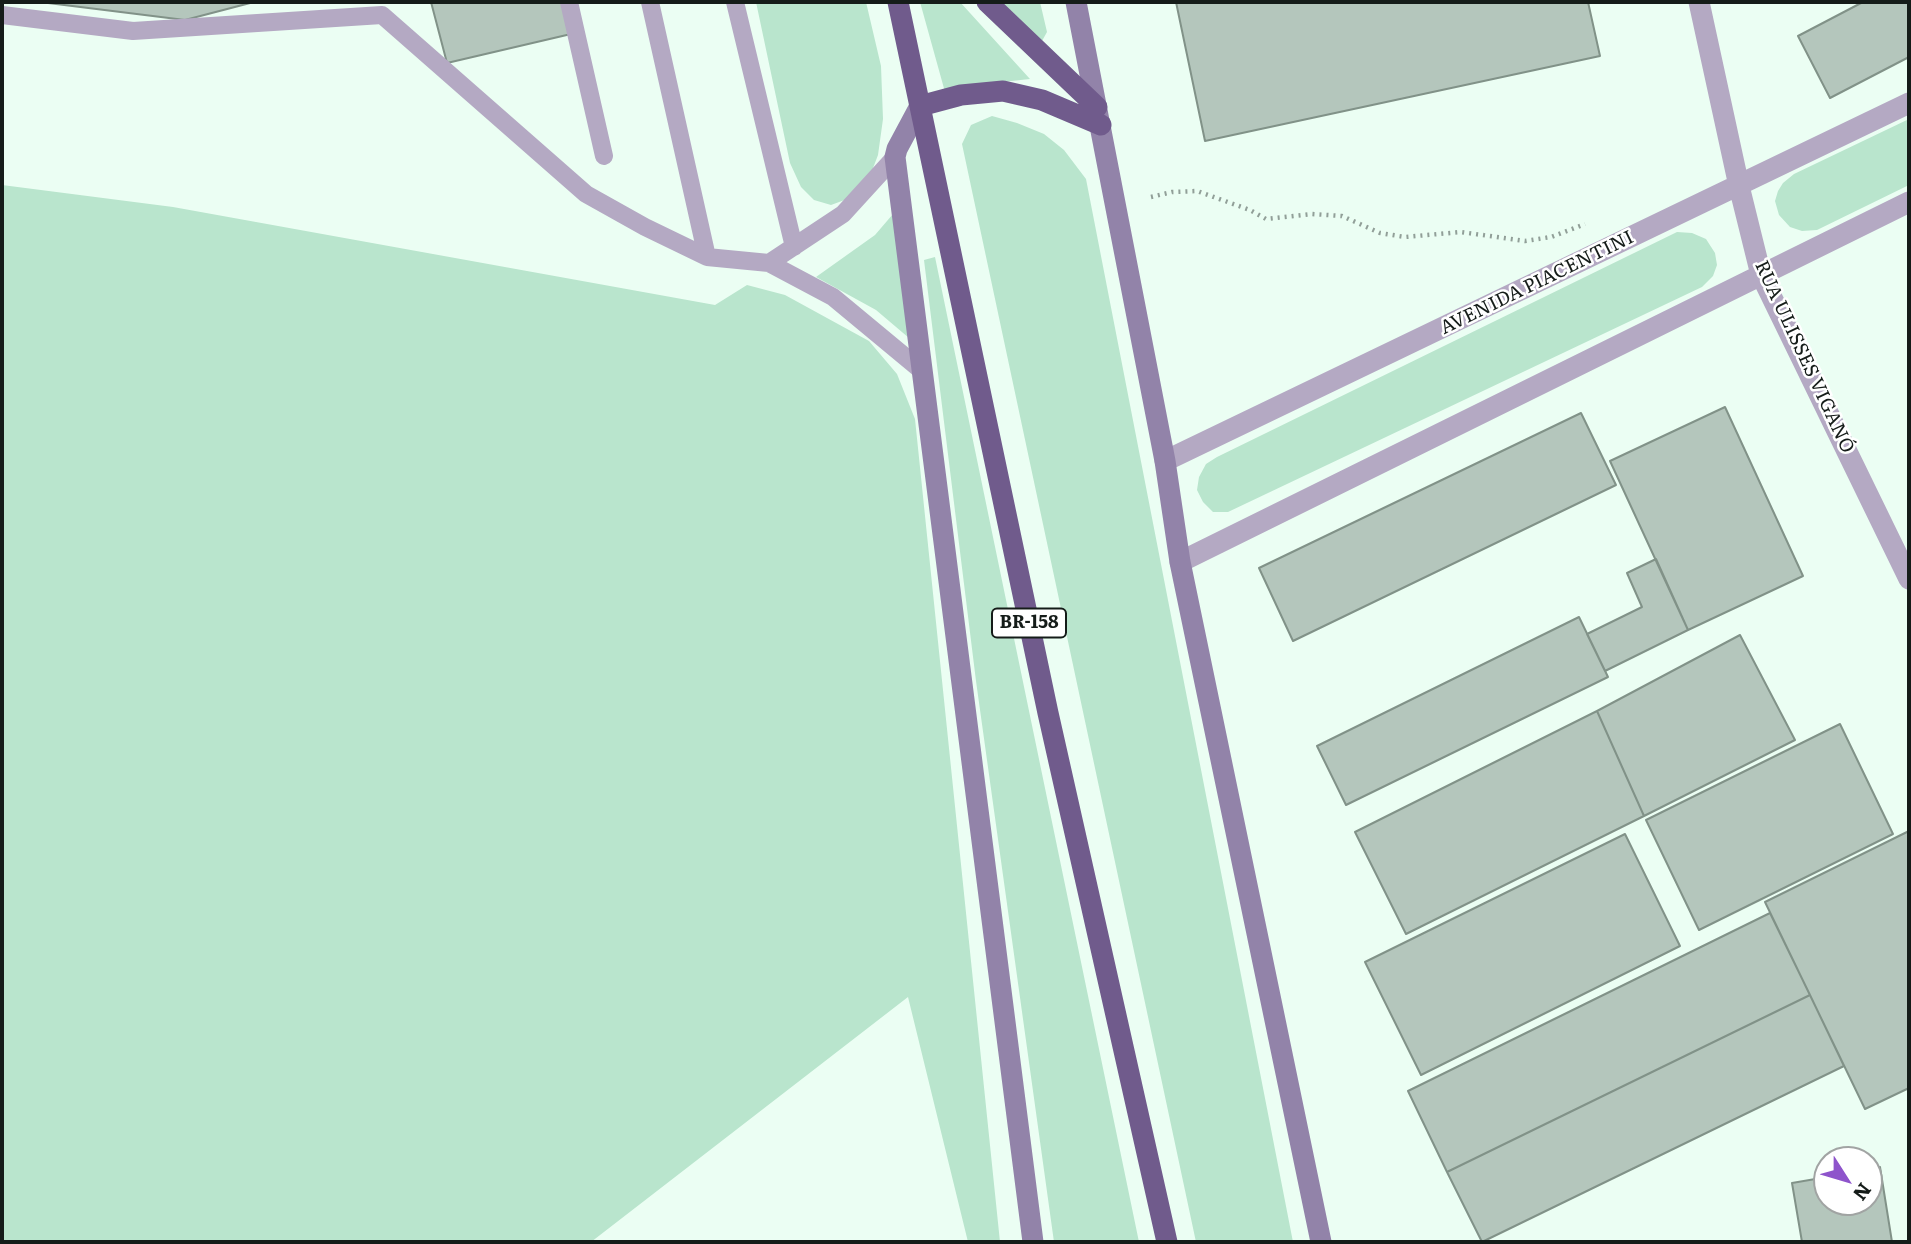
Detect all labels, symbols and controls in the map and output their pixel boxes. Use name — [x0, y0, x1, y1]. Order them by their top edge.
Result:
street label: AVENIDA PIACENTINI — [1437, 226, 1637, 340]
street label: RUA ULISSES VIGANÓ — [1749, 257, 1859, 457]
road number: BR-158 — [992, 608, 1066, 638]
north arrow — [1813, 1146, 1883, 1216]
text: N — [1847, 1178, 1879, 1207]

